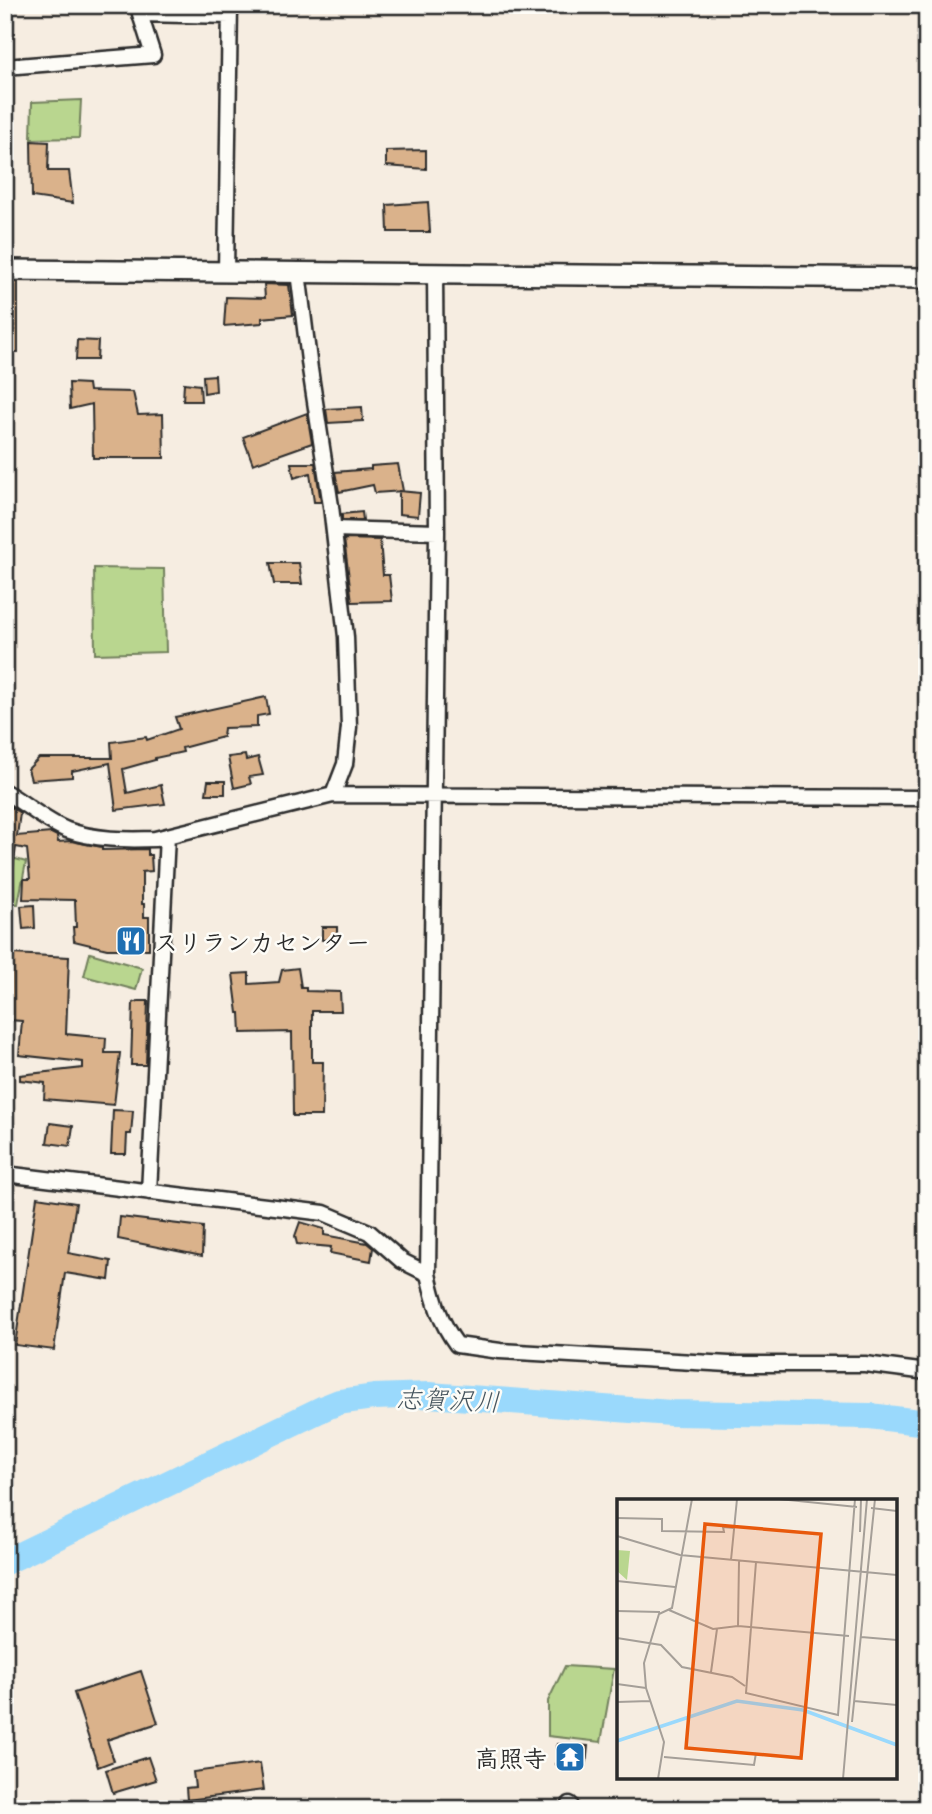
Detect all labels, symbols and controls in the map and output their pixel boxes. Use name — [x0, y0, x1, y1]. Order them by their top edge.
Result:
restaurant icon: スリランカセンター — [114, 924, 148, 958]
place label: スリランカセンター — [154, 926, 370, 957]
water label: 志賀沢川 — [395, 1380, 501, 1418]
inset map — [617, 1499, 897, 1779]
temple icon: 高照寺 — [553, 1740, 587, 1774]
place label: 高照寺 — [475, 1742, 547, 1773]

